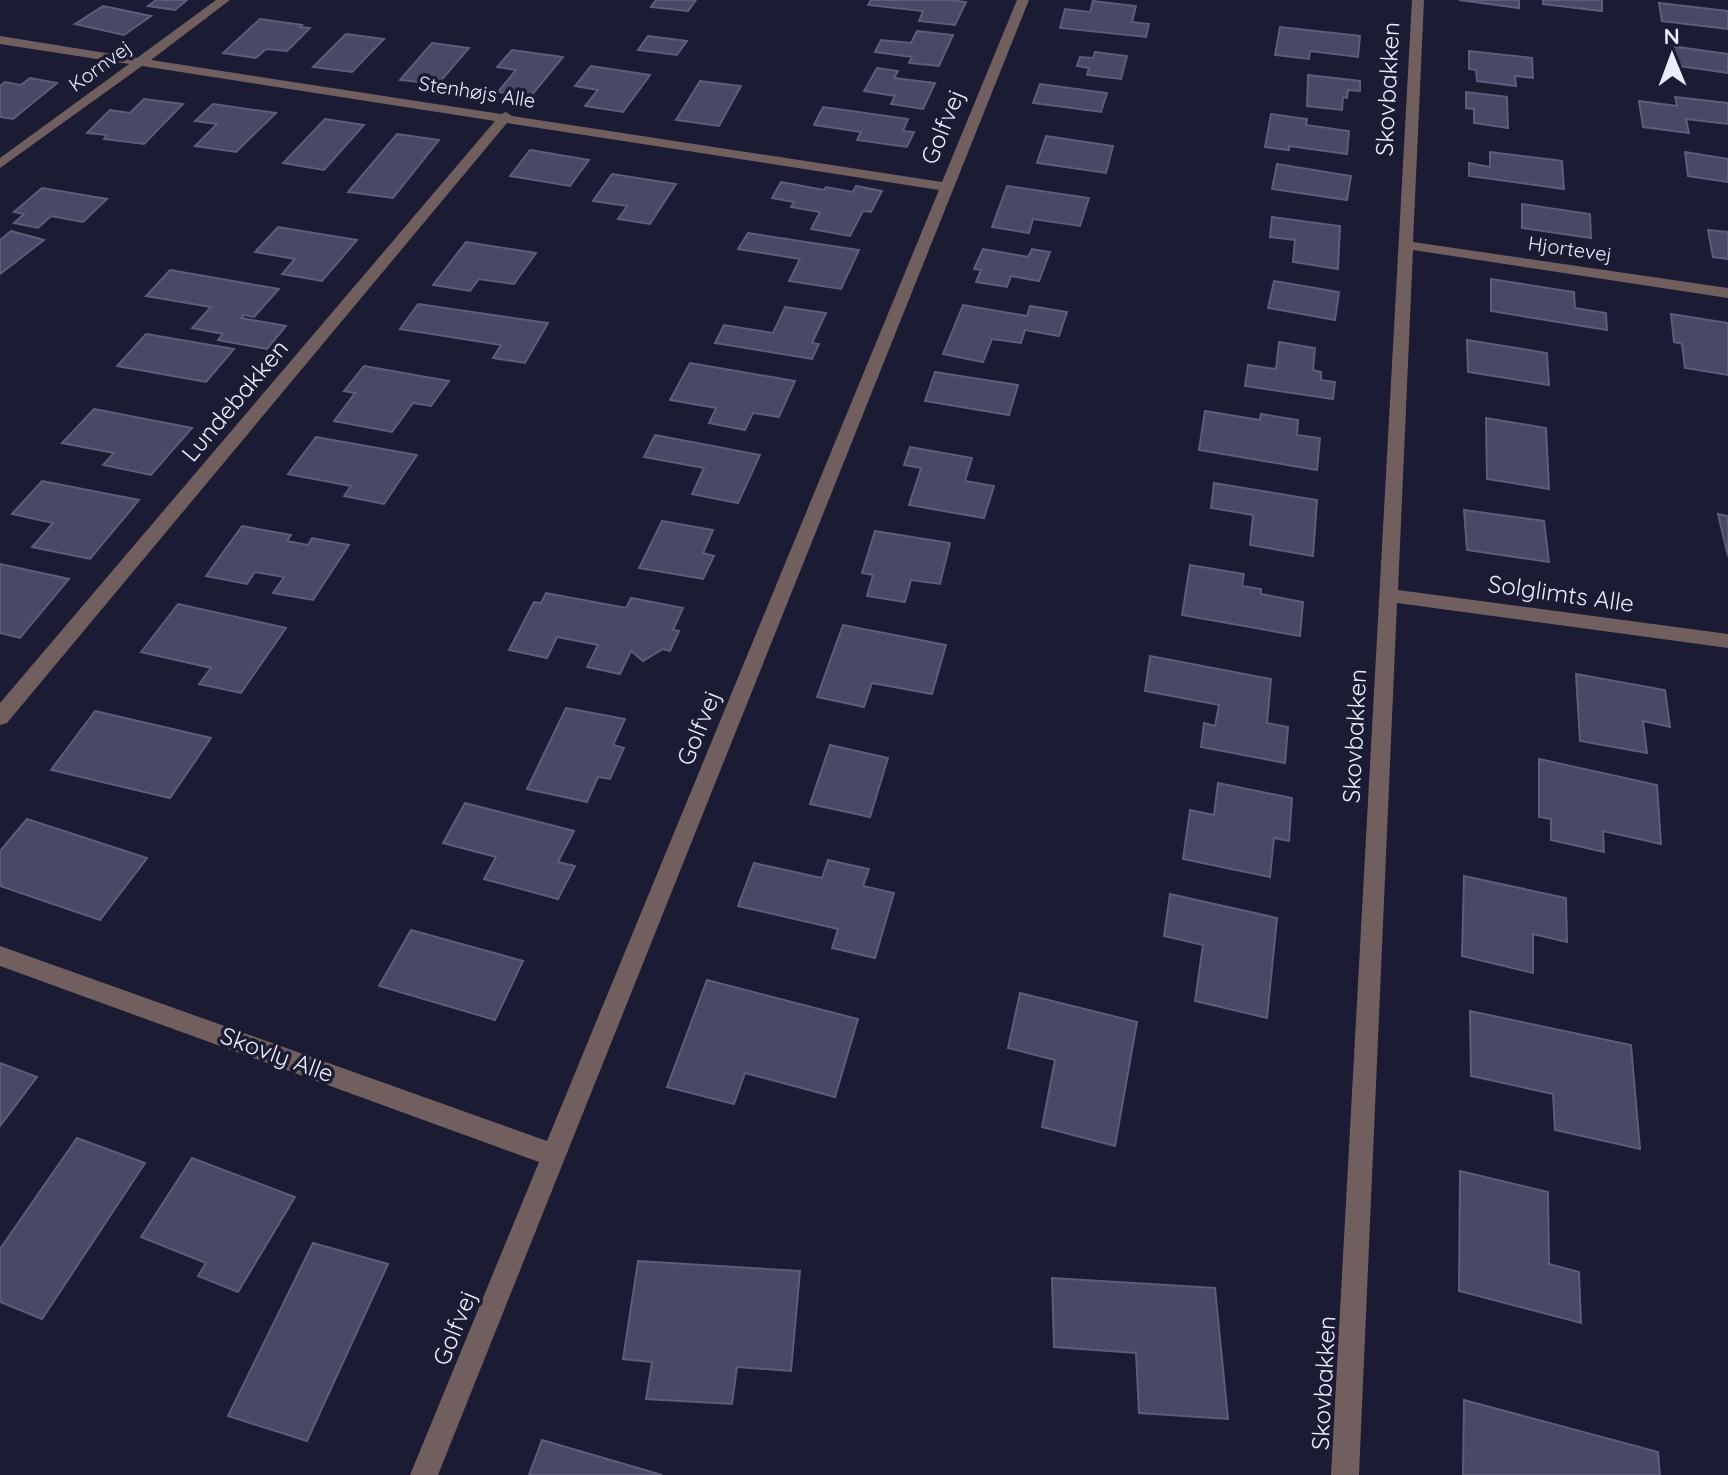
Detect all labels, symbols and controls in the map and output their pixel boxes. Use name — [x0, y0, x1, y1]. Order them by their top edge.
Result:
north arrow — [1632, 16, 1712, 96]
street label: Skovbakken — [1369, 21, 1405, 157]
text: N — [1663, 22, 1680, 50]
street label: Kornvej — [63, 34, 136, 97]
street label: Stenhøjs Alle — [417, 70, 537, 113]
street label: Golfvej — [914, 85, 971, 168]
street label: Hjortevej — [1526, 230, 1614, 267]
street label: Lundebakken — [175, 333, 294, 467]
street label: Solglimts Alle — [1486, 568, 1636, 618]
street label: Skovbakken — [1336, 668, 1372, 804]
street label: Golfvej — [670, 686, 727, 769]
street label: Skovly Alle — [217, 1020, 338, 1088]
street label: Golfvej — [426, 1286, 483, 1369]
street label: Skovbakken — [1305, 1315, 1341, 1451]

